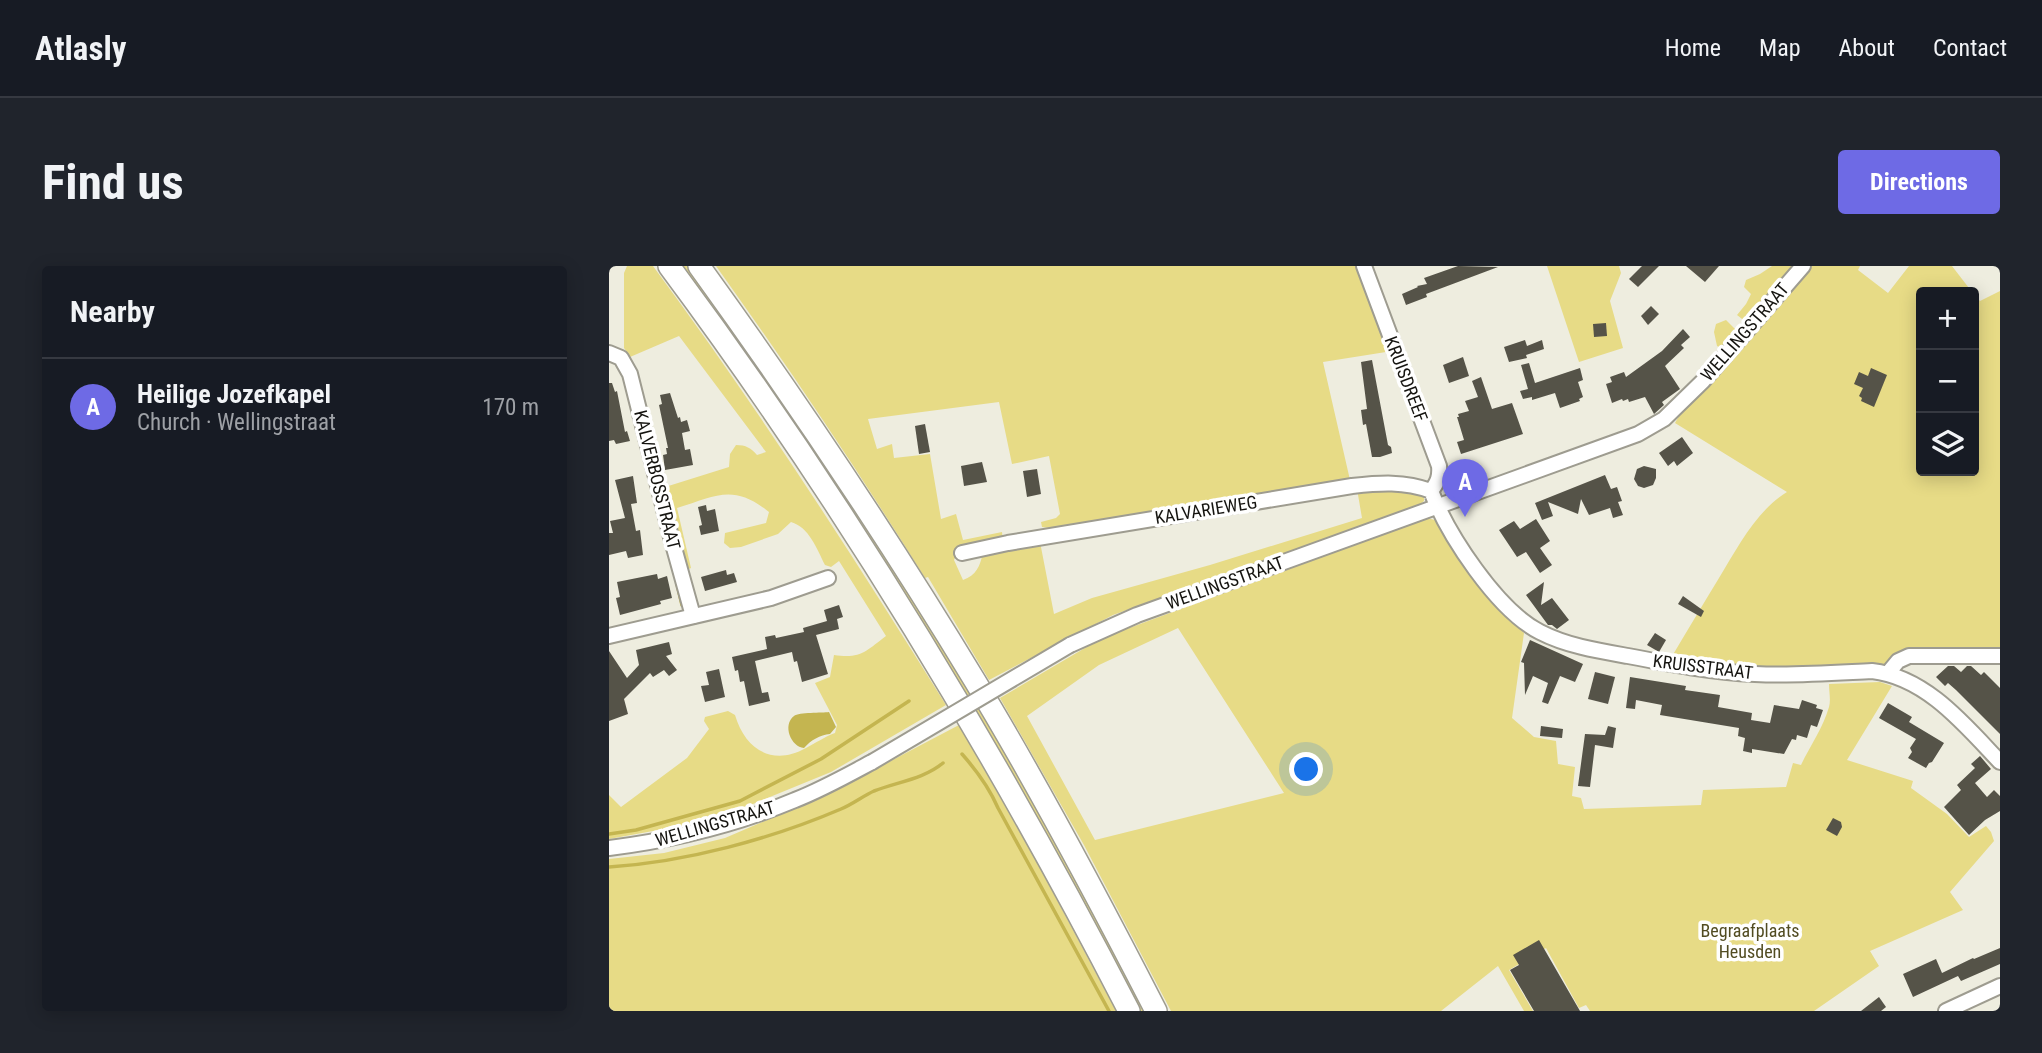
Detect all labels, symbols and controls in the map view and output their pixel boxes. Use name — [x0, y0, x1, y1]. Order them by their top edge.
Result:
text: Atlasly — [35, 29, 126, 68]
text: Home — [1665, 34, 1721, 62]
text: Map — [1759, 34, 1801, 62]
text: About — [1839, 34, 1895, 62]
text: Contact — [1933, 34, 2007, 62]
button: Directions — [1838, 150, 2000, 214]
text: Find us — [42, 154, 184, 211]
street label: WELLINGSTRAAT — [1696, 278, 1793, 385]
map controls — [1916, 287, 1979, 476]
button: + — [1916, 287, 1979, 350]
text: Nearby — [70, 294, 155, 329]
street label: KRUISDREEF — [1381, 333, 1432, 425]
button: − — [1916, 350, 1979, 413]
text: Heilige Jozefkapel — [137, 379, 331, 409]
text: A — [86, 394, 100, 421]
text: 170 m — [482, 394, 539, 421]
street label: KALVERBOSSTRAAT — [630, 408, 685, 552]
text: Church · Wellingstraat — [137, 409, 336, 436]
button: layers — [1916, 413, 1979, 476]
pin: A — [1442, 459, 1488, 517]
street label: KALVARIEWEG — [1153, 491, 1259, 528]
street label: WELLINGSTRAAT — [1163, 552, 1286, 613]
street label: KRUISSTRAAT — [1652, 650, 1754, 683]
your location — [1289, 752, 1323, 786]
street label: WELLINGSTRAAT — [653, 796, 777, 851]
park label: Begraafplaats Heusden — [1701, 920, 1800, 962]

